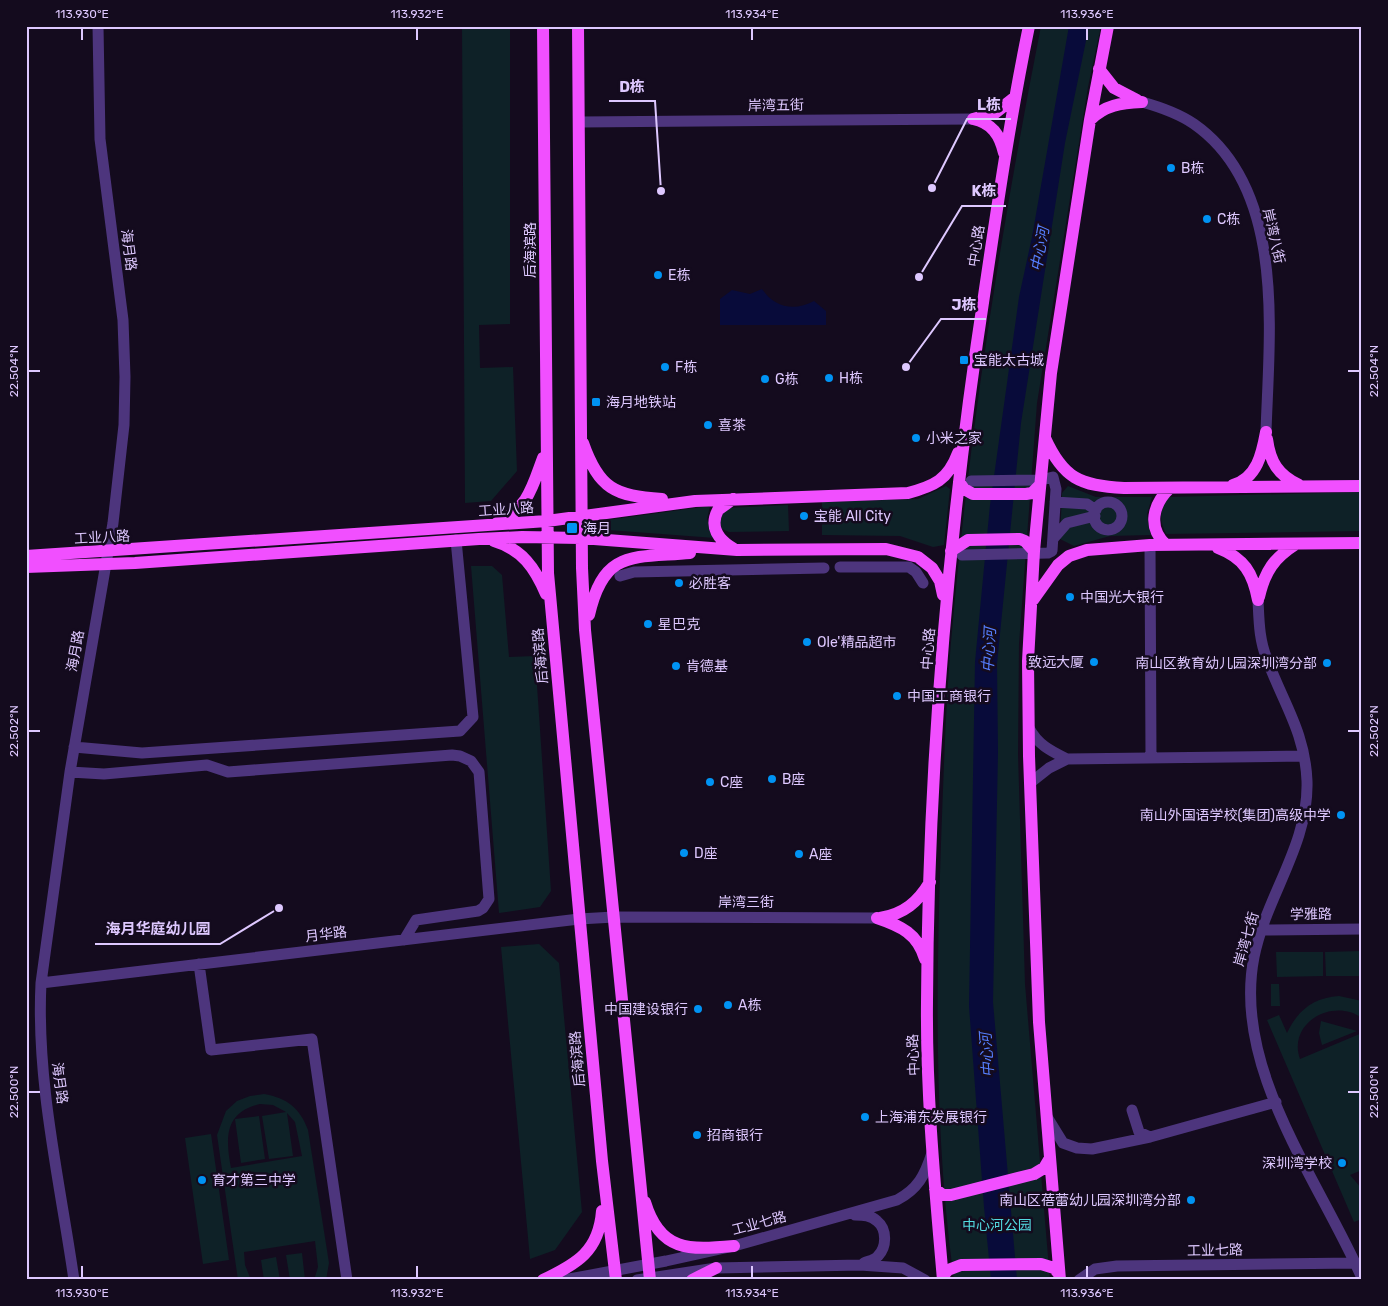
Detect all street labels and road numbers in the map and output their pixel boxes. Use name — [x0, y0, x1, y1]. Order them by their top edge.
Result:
street label: 岸湾五街 — [748, 97, 804, 114]
street label: 岸湾八街 — [1259, 207, 1288, 265]
street label: 后海滨路 — [522, 222, 539, 278]
street label: 中心路 — [965, 224, 988, 268]
street label: 海月路 — [118, 228, 139, 272]
street label: 工业八路 — [478, 499, 535, 520]
street label: 工业八路 — [74, 528, 130, 547]
street label: 后海滨路 — [530, 627, 551, 685]
street label: 中心路 — [919, 627, 938, 671]
street label: 海月路 — [63, 629, 88, 673]
street label: 岸湾三街 — [718, 894, 774, 911]
street label: 学雅路 — [1290, 906, 1332, 923]
street label: 岸湾七街 — [1231, 910, 1262, 968]
street label: 月华路 — [304, 924, 348, 945]
street label: 后海滨路 — [567, 1030, 588, 1088]
street label: 中心路 — [904, 1034, 923, 1076]
street label: 海月路 — [48, 1061, 71, 1105]
street label: 工业七路 — [730, 1208, 788, 1239]
street label: 工业七路 — [1187, 1242, 1243, 1259]

